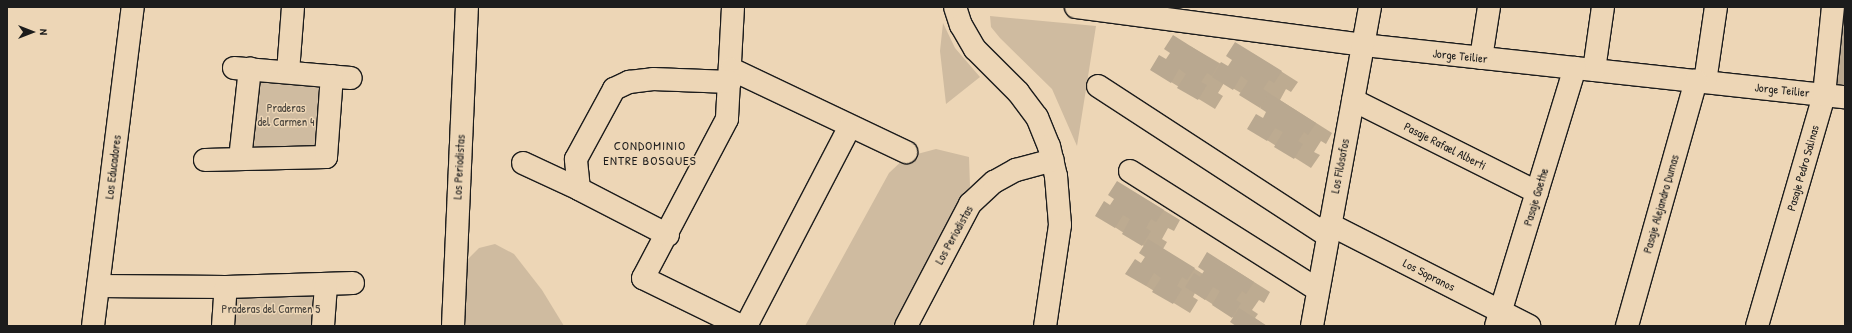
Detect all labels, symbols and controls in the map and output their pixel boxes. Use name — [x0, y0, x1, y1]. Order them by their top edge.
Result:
north arrow — [12, 12, 52, 52]
text: N — [37, 29, 51, 35]
street label: Jorge Teilier — [1432, 46, 1488, 66]
street label: Jorge Teilier — [1754, 80, 1810, 100]
park label: Praderas del Carmen 4 — [258, 101, 314, 129]
street label: Pasaje Rafael Alberti — [1402, 119, 1488, 173]
street label: Pasaje Pedro Salinas — [1784, 124, 1822, 212]
street label: Los Educadores — [102, 134, 124, 200]
street label: Los Periodistas — [450, 134, 468, 200]
district label: CONDOMINIO ENTRE BOSQUES — [603, 138, 697, 169]
street label: Los Filósofos — [1328, 138, 1352, 194]
street label: Pasaje Alejandro Dumas — [1640, 153, 1682, 255]
street label: Pasaje Goethe — [1520, 166, 1552, 228]
street label: Los Periodistas — [932, 203, 976, 267]
street label: Los Sopranos — [1401, 256, 1457, 294]
park label: Praderas del Carmen 5 — [222, 302, 320, 316]

